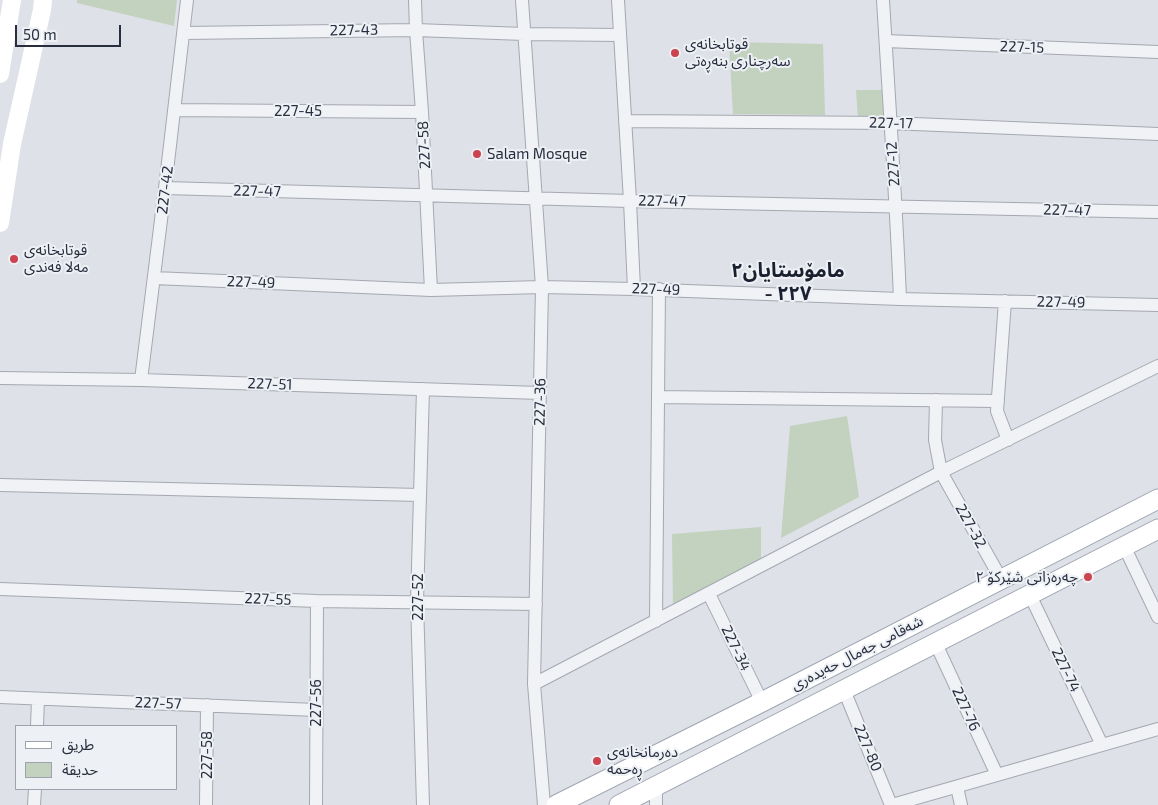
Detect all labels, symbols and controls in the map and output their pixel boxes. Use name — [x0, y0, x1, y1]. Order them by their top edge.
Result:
scale bar — [18, 15, 124, 47]
street label: 227-43 — [330, 21, 378, 39]
text: 50 m — [23, 25, 57, 43]
place label: قوتابخانەی سەرچناری بنەڕەتی — [685, 35, 791, 70]
street label: 227-15 — [999, 37, 1045, 57]
marker: قوتابخانەی سەرچناری بنەڕەتی — [669, 47, 681, 59]
street label: 227-45 — [274, 102, 322, 120]
street label: 227-17 — [869, 114, 913, 132]
street label: 227-58 — [414, 121, 434, 169]
street label: 227-12 — [882, 141, 904, 187]
place label: Salam Mosque — [487, 145, 587, 163]
marker: Salam Mosque — [471, 148, 483, 160]
street label: 227-42 — [153, 165, 177, 215]
street label: 227-47 — [233, 182, 281, 200]
street label: 227-47 — [638, 192, 686, 210]
street label: 227-47 — [1043, 201, 1091, 219]
place label: قوتابخانەی مەلا فەندی — [24, 241, 89, 276]
marker: قوتابخانەی مەلا فەندی — [8, 253, 20, 265]
district label: مامۆستایان٢ - ٢٢٧ — [731, 258, 845, 305]
street label: 227-49 — [226, 272, 276, 292]
street label: 227-49 — [631, 279, 681, 299]
street label: 227-49 — [1036, 293, 1086, 311]
street label: 227-51 — [247, 374, 293, 394]
street label: 227-36 — [531, 378, 549, 426]
street label: 227-32 — [952, 501, 990, 551]
place label: چەرەزاتی شێرکۆ ٢ — [975, 568, 1078, 586]
marker: چەرەزاتی شێرکۆ ٢ — [1082, 571, 1094, 583]
street label: 227-52 — [409, 573, 427, 621]
street label: 227-55 — [244, 589, 292, 609]
street label: شەقامی جەمال حەیدەری — [788, 612, 926, 694]
street label: 227-34 — [717, 622, 755, 674]
street label: 227-74 — [1048, 645, 1084, 695]
street label: 227-56 — [307, 679, 325, 727]
street label: 227-76 — [948, 684, 984, 734]
street label: 227-57 — [134, 693, 182, 713]
street label: 227-80 — [850, 722, 886, 774]
legend — [15, 725, 178, 790]
street label: 227-58 — [198, 731, 216, 779]
text: طريق — [62, 735, 94, 753]
place label: دەرمانخانەی ڕەحمە — [607, 743, 678, 778]
marker: دەرمانخانەی ڕەحمە — [591, 755, 603, 767]
text: حديقة — [62, 760, 98, 778]

